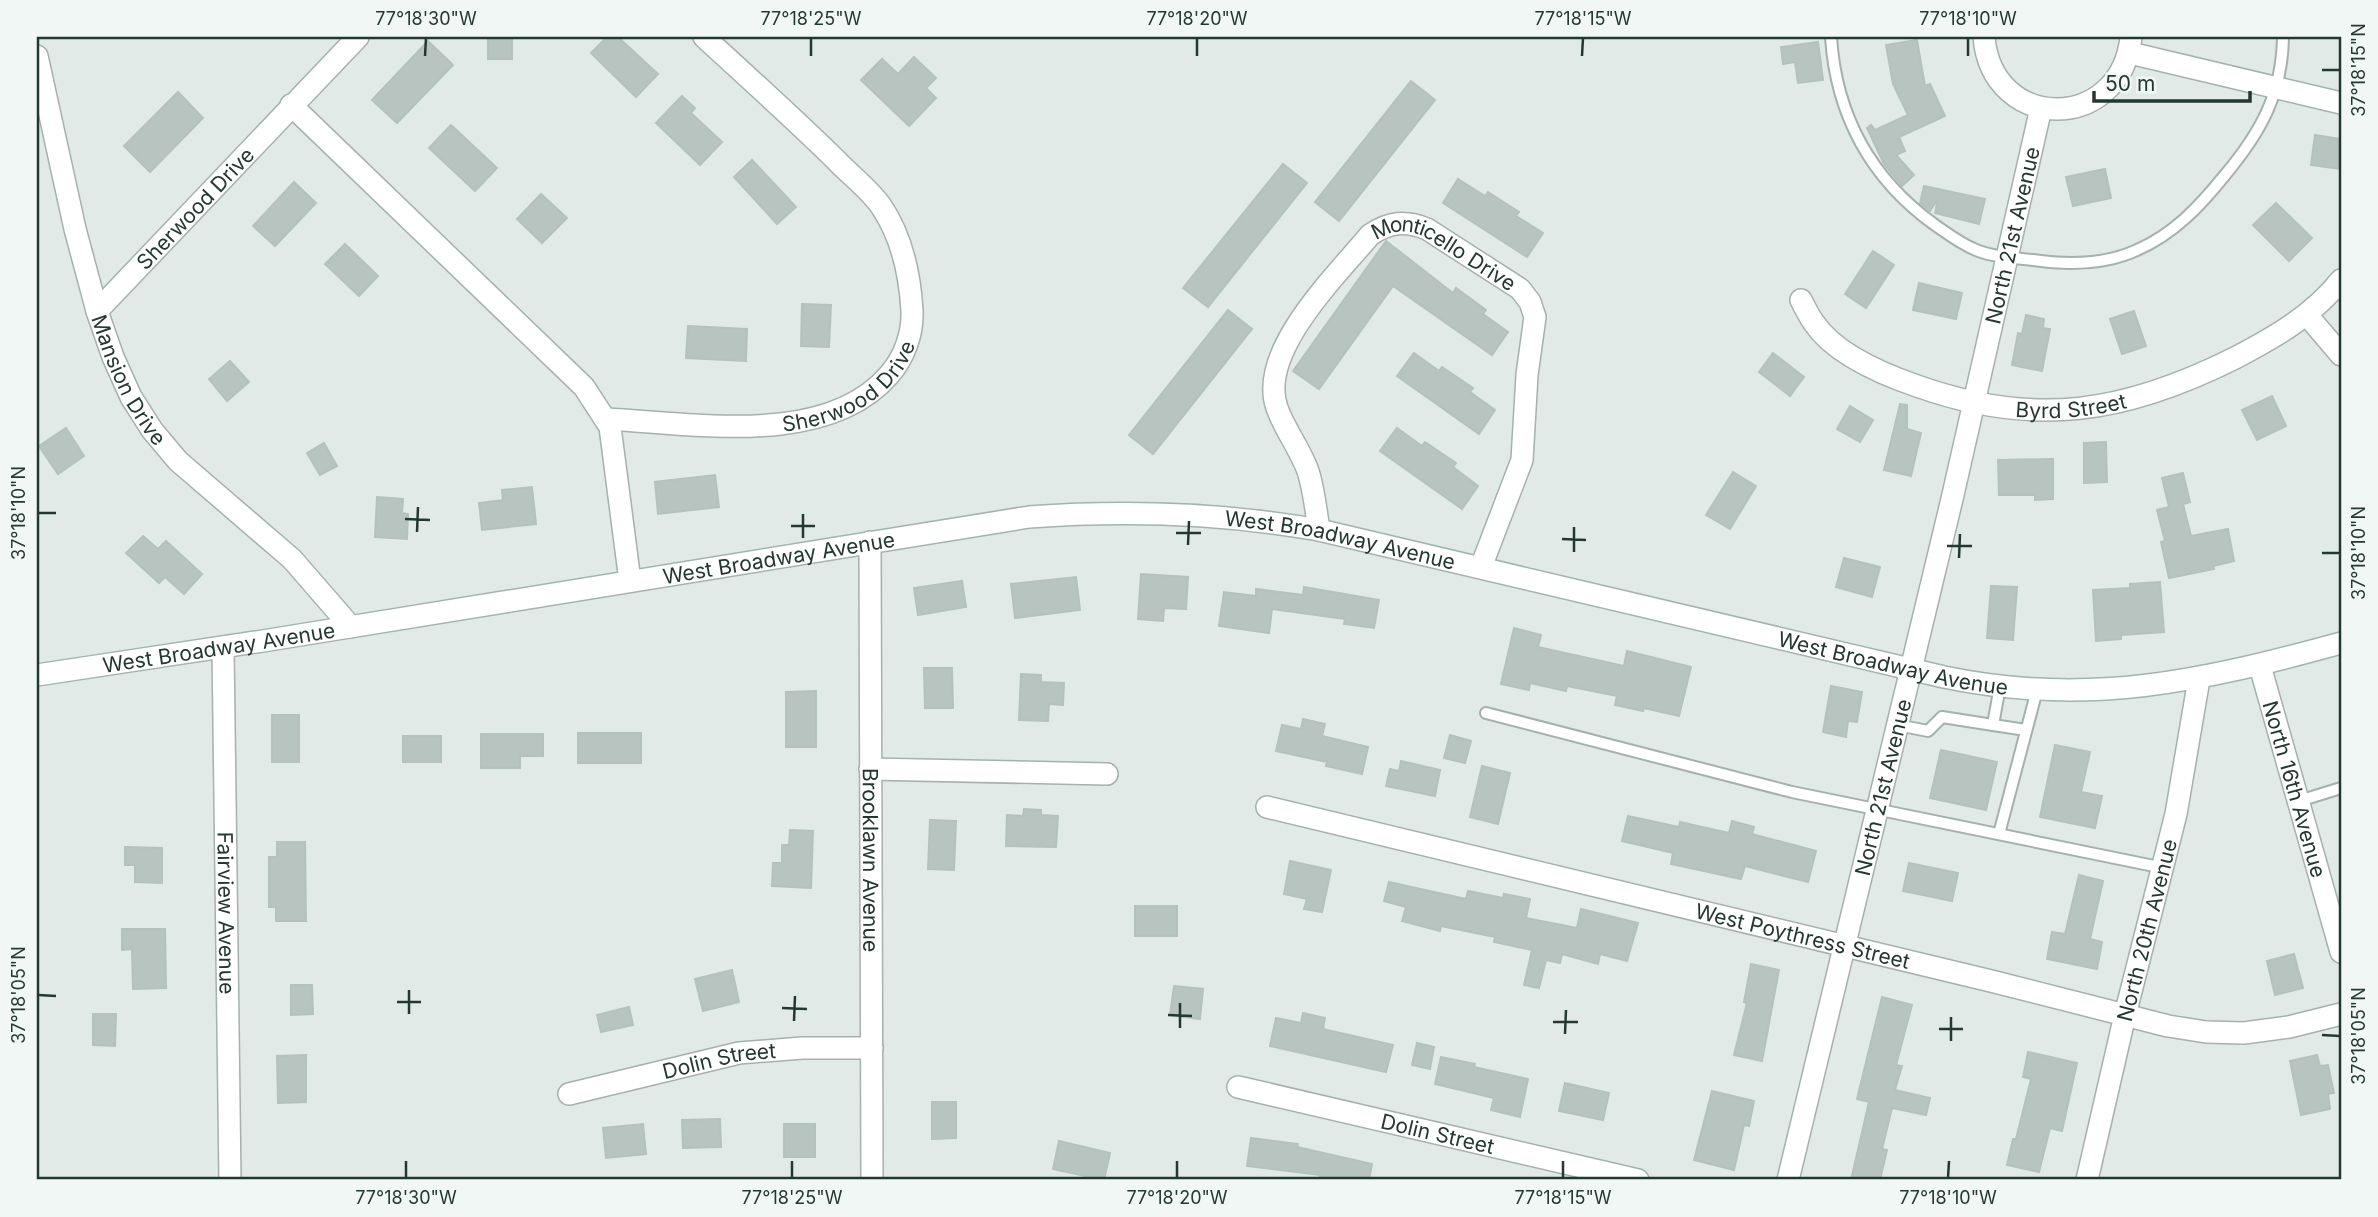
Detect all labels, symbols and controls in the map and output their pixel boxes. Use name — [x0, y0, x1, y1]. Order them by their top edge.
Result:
text: 77°18'30"W — [375, 8, 477, 29]
text: 77°18'25"W — [761, 8, 862, 29]
text: 77°18'20"W — [1146, 8, 1248, 29]
text: 77°18'15"W — [1534, 8, 1632, 29]
text: 77°18'10"W — [1919, 8, 2017, 29]
text: 37°18'15"N — [2348, 23, 2369, 117]
scale bar — [2094, 60, 2250, 104]
text: 50 m — [2105, 71, 2155, 96]
street label: Sherwood Drive — [131, 142, 259, 274]
street label: North 21st Avenue — [1980, 144, 2044, 326]
street label: Monticello Drive — [1367, 211, 1521, 296]
street label: Mansion Drive — [87, 311, 172, 450]
street label: Sherwood Drive — [780, 337, 920, 436]
street label: Byrd Street — [2015, 388, 2129, 423]
text: 37°18'10"N — [8, 466, 29, 560]
street label: West Broadway Avenue — [1224, 505, 1458, 574]
text: 37°18'10"N — [2348, 506, 2369, 600]
street label: West Broadway Avenue — [661, 526, 897, 589]
street label: West Broadway Avenue — [101, 617, 337, 677]
street label: West Broadway Avenue — [1776, 626, 2009, 699]
street label: North 21st Avenue — [1849, 696, 1916, 878]
street label: North 16th Avenue — [2258, 698, 2332, 880]
street label: Brooklawn Avenue — [858, 768, 884, 952]
street label: Fairview Avenue — [213, 831, 240, 994]
street label: North 20th Avenue — [2111, 836, 2182, 1024]
street label: West Poythress Street — [1693, 898, 1913, 974]
text: 37°18'05"N — [8, 946, 29, 1044]
text: 37°18'05"N — [2348, 987, 2369, 1085]
street label: Dolin Street — [660, 1038, 777, 1084]
street label: Dolin Street — [1379, 1108, 1497, 1159]
text: 77°18'30"W — [355, 1187, 457, 1208]
text: 77°18'25"W — [742, 1187, 843, 1208]
text: 77°18'20"W — [1126, 1187, 1228, 1208]
text: 77°18'15"W — [1514, 1187, 1612, 1208]
text: 77°18'10"W — [1899, 1187, 1997, 1208]

